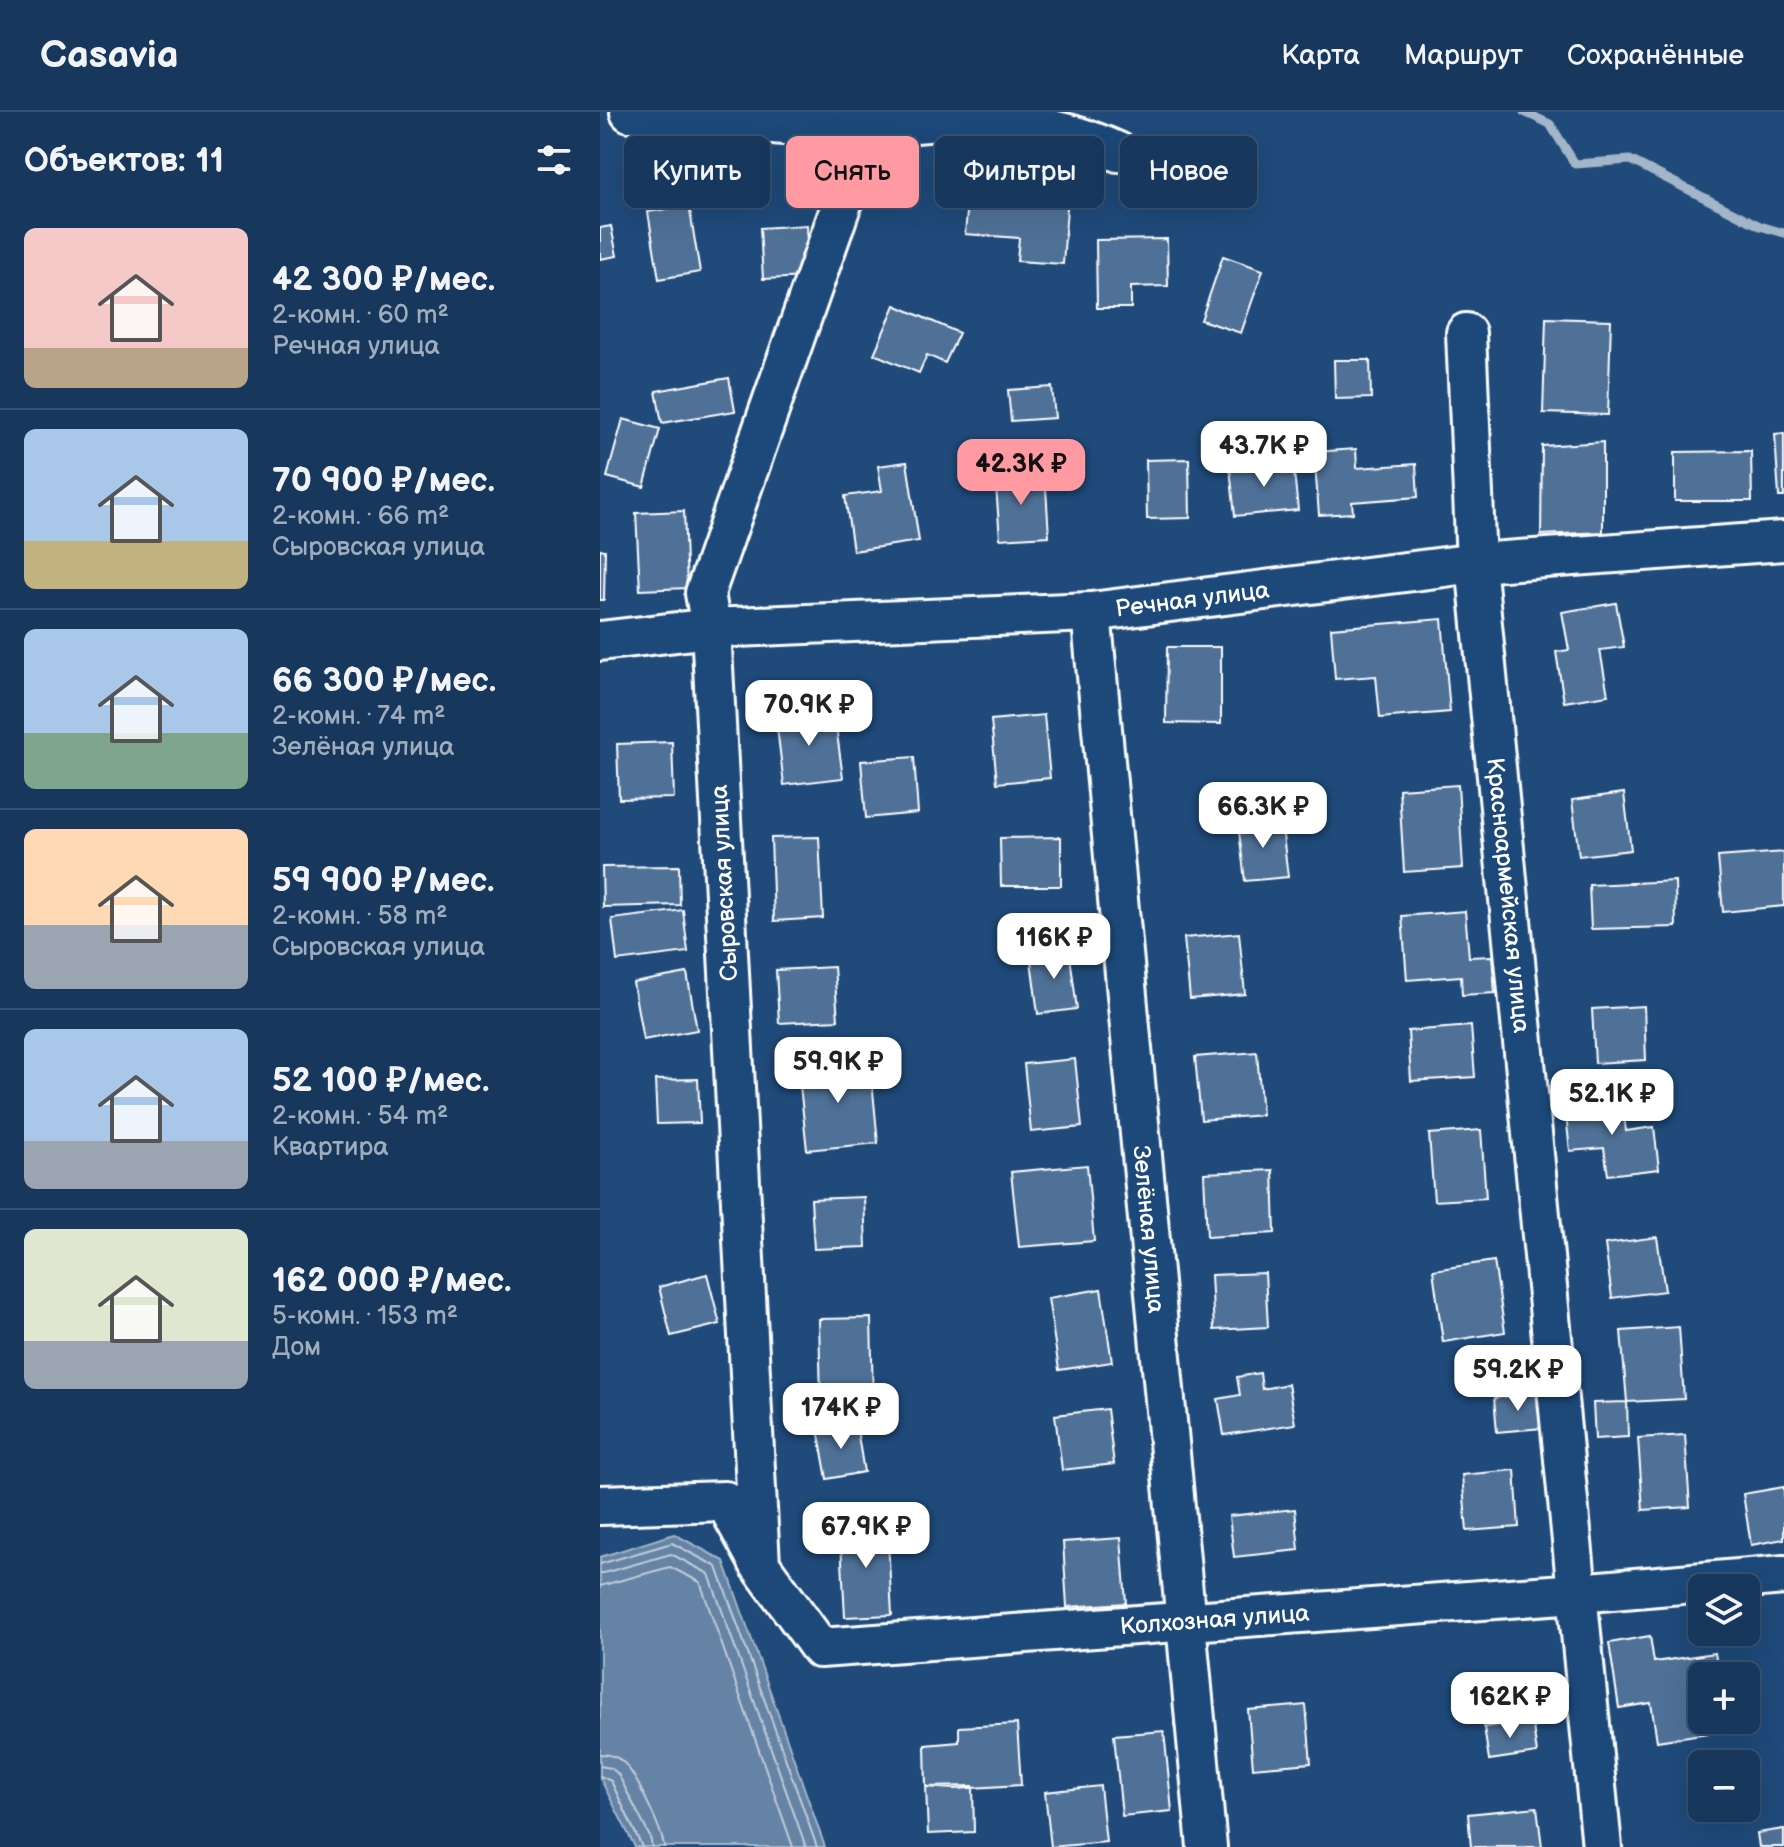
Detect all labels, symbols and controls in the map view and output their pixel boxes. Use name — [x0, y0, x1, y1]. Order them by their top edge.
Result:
text: Casavia — [40, 33, 178, 78]
text: Карта — [1281, 39, 1360, 72]
text: Маршрут — [1404, 39, 1523, 72]
text: Сохранённые — [1567, 39, 1744, 72]
chip: Купить — [624, 136, 770, 208]
chip: Снять — [786, 136, 919, 208]
chip: Фильтры — [935, 136, 1104, 208]
chip: Новое — [1120, 136, 1257, 208]
icon: filters — [532, 138, 576, 182]
text: Объектов: 11 — [24, 140, 224, 181]
text: 42 300 ₽/мес. — [272, 259, 495, 300]
icon: home — [88, 260, 184, 356]
text: 2-комн. · 60 m² — [272, 300, 449, 331]
text: Речная улица — [272, 331, 440, 362]
pin: 43.7K ₽ — [1190, 421, 1338, 489]
text: 43.7K ₽ — [1219, 431, 1309, 462]
pin: 42.3K ₽ — [947, 439, 1095, 507]
text: 42.3K ₽ — [975, 449, 1067, 480]
text: 70 900 ₽/мес. — [272, 460, 495, 501]
icon: home — [88, 461, 184, 557]
text: 2-комн. · 66 m² — [272, 501, 449, 532]
text: Сыровская улица — [272, 532, 485, 563]
street label: Речная улица — [1113, 575, 1271, 624]
text: 66 300 ₽/мес. — [272, 660, 496, 701]
icon: home — [88, 661, 184, 757]
pin: 70.9K ₽ — [735, 680, 883, 748]
text: 70.9K ₽ — [763, 690, 855, 721]
text: 2-комн. · 74 m² — [272, 701, 445, 732]
text: Зелёная улица — [272, 732, 454, 763]
street label: Красноармейская улица — [1480, 756, 1536, 1034]
pin: 66.3K ₽ — [1189, 782, 1337, 850]
street label: Сыровская улица — [705, 784, 744, 982]
text: 66.3K ₽ — [1217, 792, 1309, 823]
text: 59 900 ₽/мес. — [272, 860, 495, 901]
icon: home — [88, 861, 184, 957]
text: 2-комн. · 58 m² — [272, 901, 448, 932]
pin: 116K ₽ — [989, 913, 1119, 981]
text: 116K ₽ — [1015, 923, 1093, 954]
text: Сыровская улица — [272, 932, 485, 963]
pin: 59.9K ₽ — [764, 1037, 912, 1105]
text: 59.9K ₽ — [792, 1047, 884, 1078]
text: 52 100 ₽/мес. — [272, 1060, 489, 1101]
icon: home — [88, 1061, 184, 1157]
pin: 52.1K ₽ — [1538, 1069, 1686, 1137]
text: 52.1K ₽ — [1568, 1079, 1656, 1110]
text: 2-комн. · 54 m² — [272, 1101, 448, 1132]
text: Квартира — [272, 1132, 389, 1163]
street label: Зелёная улица — [1126, 1144, 1171, 1314]
text: 162 000 ₽/мес. — [272, 1260, 512, 1301]
icon: home — [88, 1261, 184, 1357]
text: 5-комн. · 153 m² — [272, 1301, 458, 1332]
text: Дом — [272, 1332, 321, 1363]
pin: 59.2K ₽ — [1444, 1345, 1592, 1413]
text: 59.2K ₽ — [1472, 1355, 1564, 1386]
pin: 174K ₽ — [776, 1383, 906, 1451]
text: 174K ₽ — [801, 1393, 881, 1424]
pin: 67.9K ₽ — [792, 1502, 940, 1570]
text: 67.9K ₽ — [821, 1512, 911, 1543]
map controls — [1688, 1574, 1760, 1822]
button: layers — [1688, 1574, 1760, 1646]
street label: Колхозная улица — [1119, 1599, 1310, 1641]
button: + — [1688, 1662, 1760, 1734]
pin: 162K ₽ — [1445, 1672, 1575, 1740]
text: 162K ₽ — [1469, 1682, 1551, 1713]
button: − — [1688, 1750, 1760, 1822]

